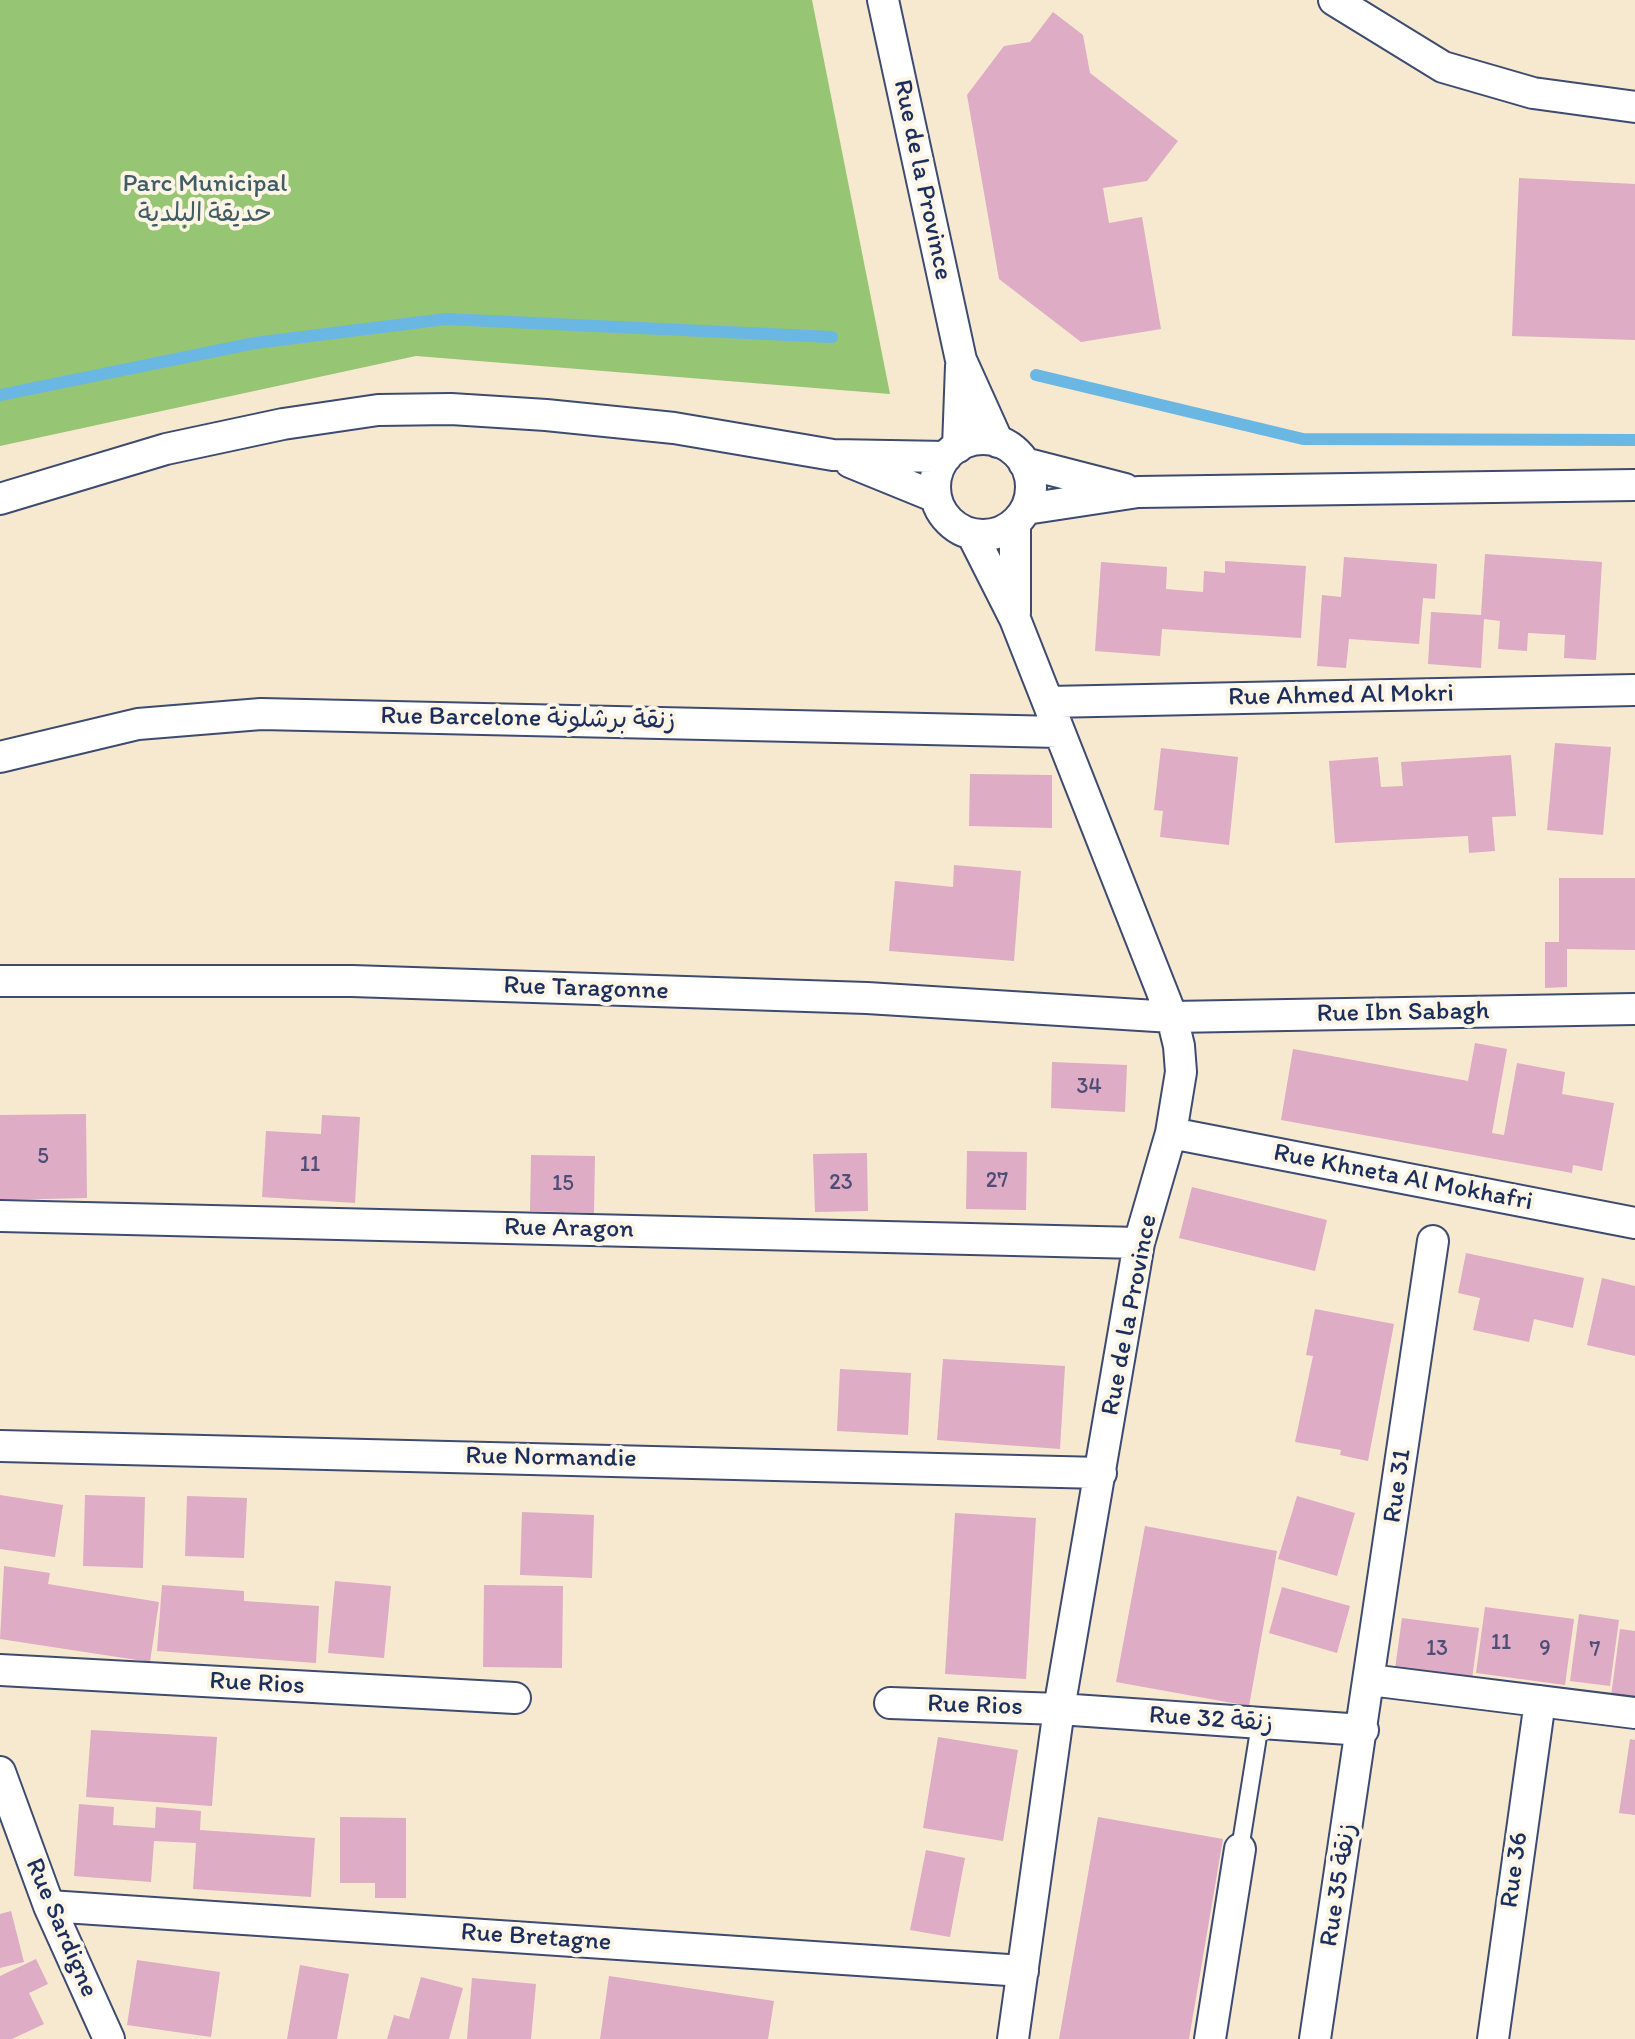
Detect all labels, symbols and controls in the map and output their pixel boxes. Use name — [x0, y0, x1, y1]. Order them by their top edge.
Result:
street label: Rue de la Province — [886, 77, 958, 283]
park label: Parc Municipal حديقة البلدية — [123, 168, 287, 230]
street label: Rue Ahmed Al Mokri — [1228, 678, 1454, 714]
street label: Rue Barcelone زنقة برشلونة — [380, 701, 676, 737]
street label: Rue Taragonne — [503, 971, 669, 1007]
street label: Rue Ibn Sabagh — [1316, 996, 1490, 1030]
house number: 34 — [1076, 1074, 1102, 1100]
street label: Rue Khneta Al Mokhafri — [1271, 1138, 1535, 1218]
house number: 5 — [37, 1144, 49, 1170]
house number: 11 — [300, 1152, 320, 1178]
house number: 27 — [986, 1168, 1008, 1194]
house number: 23 — [829, 1170, 853, 1196]
house number: 15 — [552, 1171, 574, 1197]
street label: Rue Aragon — [504, 1212, 634, 1246]
street label: Rue de la Province — [1095, 1212, 1165, 1418]
street label: Rue Normandie — [465, 1441, 637, 1475]
street label: Rue 31 — [1377, 1447, 1419, 1525]
house number: 11 — [1491, 1630, 1511, 1656]
house number: 13 — [1426, 1636, 1448, 1662]
house number: 9 — [1539, 1636, 1551, 1662]
house number: 7 — [1590, 1637, 1600, 1663]
street label: Rue Rios — [209, 1666, 305, 1702]
street label: Rue Rios — [927, 1689, 1023, 1723]
street label: Rue 32 زنقة — [1148, 1700, 1274, 1740]
street label: Rue 35 زنقة — [1314, 1821, 1364, 1949]
street label: Rue 36 — [1494, 1830, 1536, 1910]
street label: Rue Sardigne — [18, 1854, 104, 2002]
street label: Rue Bretagne — [460, 1917, 612, 1959]

